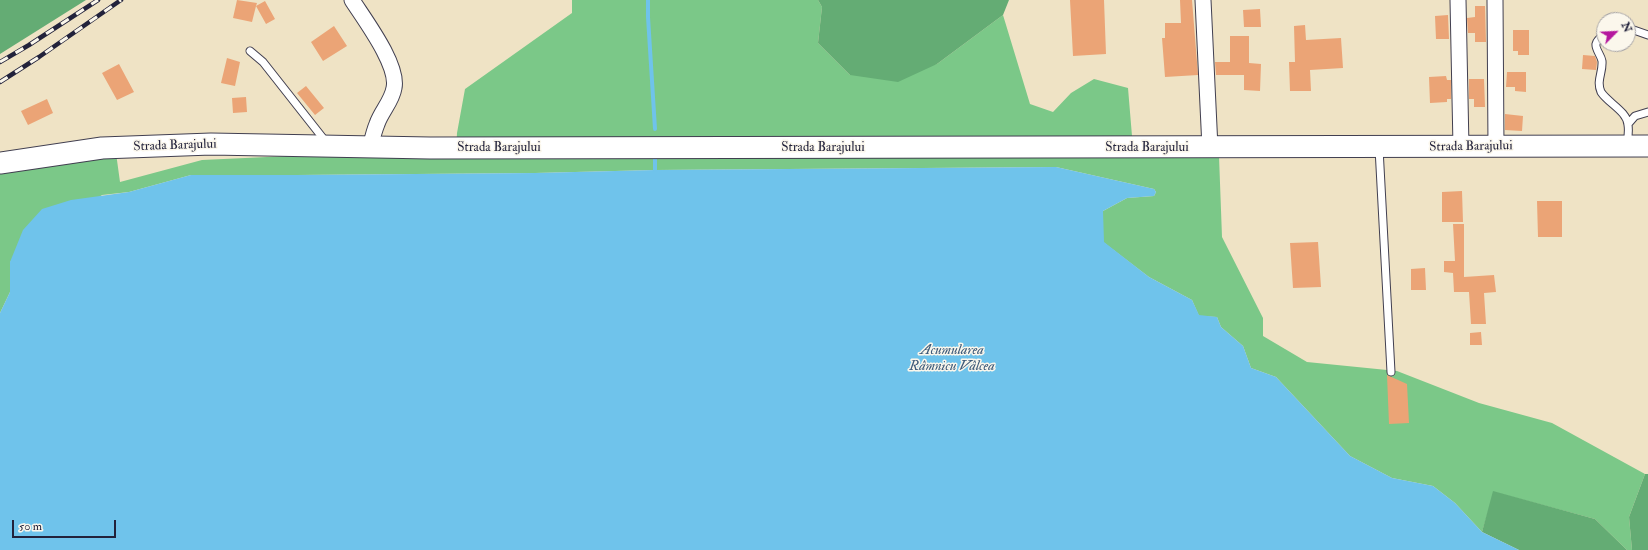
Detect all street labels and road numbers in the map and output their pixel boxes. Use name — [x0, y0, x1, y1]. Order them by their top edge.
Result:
street label: Strada Barajului — [133, 137, 217, 155]
street label: Strada Barajului — [1429, 138, 1513, 156]
street label: Strada Barajului — [457, 140, 541, 156]
street label: Strada Barajului — [781, 140, 865, 156]
street label: Strada Barajului — [1105, 140, 1189, 156]

